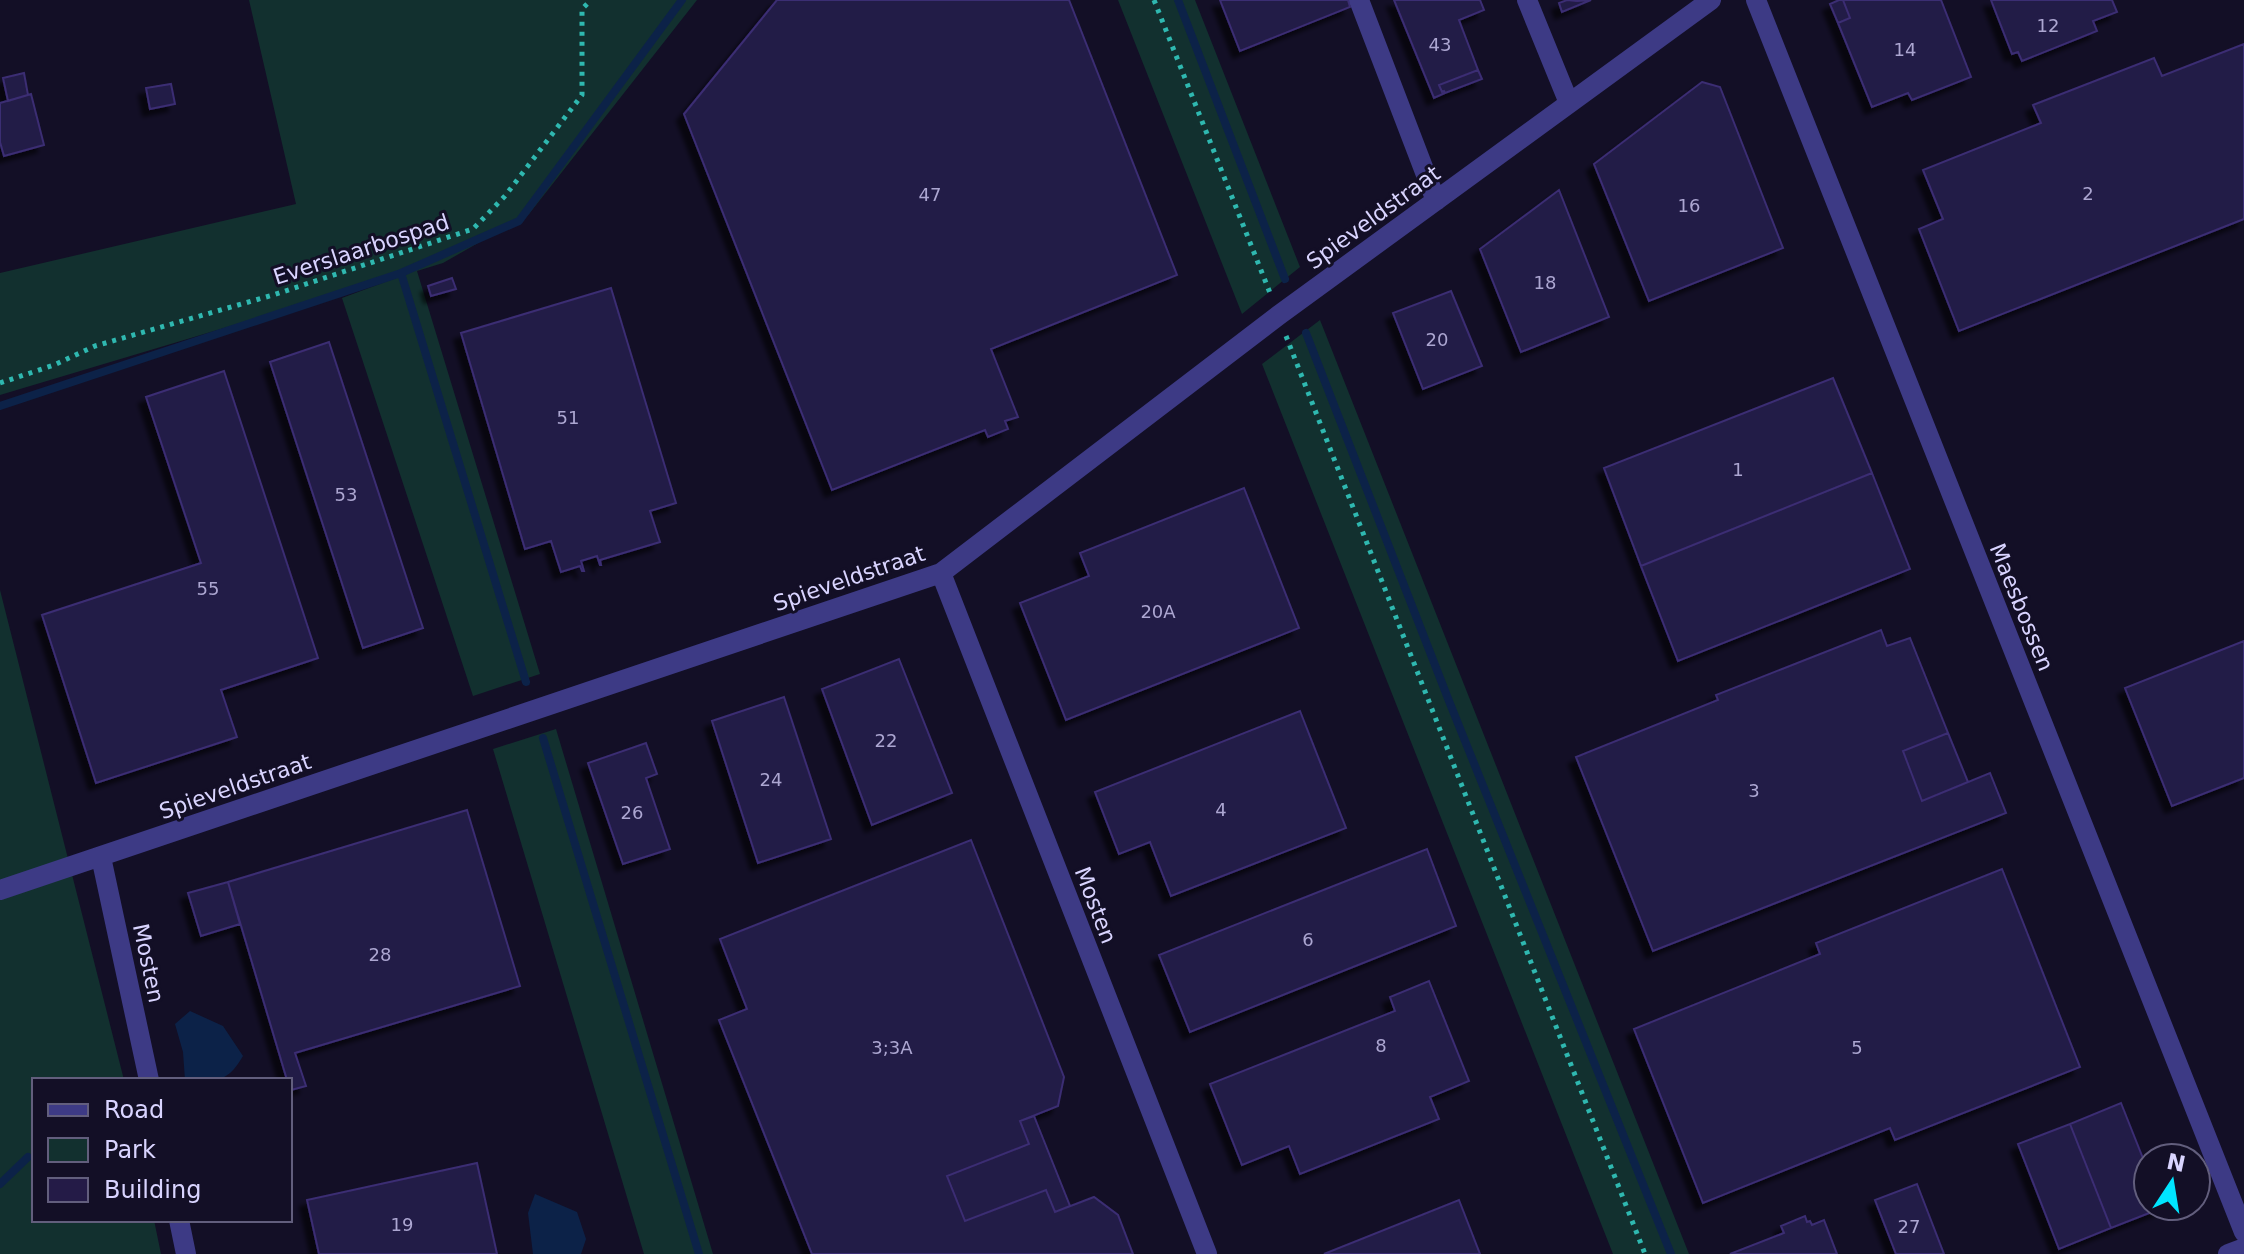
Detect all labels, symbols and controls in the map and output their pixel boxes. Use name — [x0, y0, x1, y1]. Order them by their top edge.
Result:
house number: 12 — [2037, 15, 2059, 36]
house number: 43 — [1429, 34, 1451, 55]
house number: 14 — [1894, 39, 1916, 60]
street label: Spieveldstraat — [1302, 160, 1445, 274]
house number: 2 — [2082, 183, 2094, 204]
house number: 47 — [919, 184, 941, 205]
house number: 16 — [1678, 195, 1700, 216]
street label: Everslaarbospad — [270, 209, 452, 290]
house number: 18 — [1534, 272, 1556, 293]
house number: 20 — [1426, 329, 1448, 350]
house number: 51 — [557, 407, 579, 428]
house number: 1 — [1732, 459, 1744, 480]
house number: 53 — [335, 484, 357, 505]
street label: Maesbossen — [1985, 540, 2058, 675]
street label: Spieveldstraat — [770, 541, 929, 616]
house number: 55 — [197, 578, 219, 599]
house number: 20A — [1140, 601, 1176, 622]
house number: 22 — [875, 730, 897, 751]
street label: Spieveldstraat — [156, 749, 315, 824]
house number: 24 — [760, 769, 782, 790]
house number: 3 — [1748, 780, 1760, 801]
house number: 4 — [1215, 799, 1227, 820]
house number: 26 — [621, 802, 643, 823]
street label: Mosten — [1070, 863, 1122, 947]
street label: Mosten — [128, 921, 169, 1005]
house number: 6 — [1302, 929, 1314, 950]
house number: 28 — [369, 944, 391, 965]
house number: 8 — [1375, 1035, 1387, 1056]
house number: 3;3A — [871, 1037, 913, 1058]
house number: 5 — [1851, 1037, 1863, 1058]
legend — [32, 1078, 292, 1222]
text: Road — [104, 1096, 164, 1124]
text: Park — [104, 1136, 156, 1164]
north arrow — [2132, 1142, 2212, 1222]
text: N — [2164, 1149, 2188, 1177]
text: Building — [104, 1176, 201, 1204]
house number: 19 — [391, 1214, 413, 1235]
house number: 27 — [1898, 1216, 1920, 1237]

